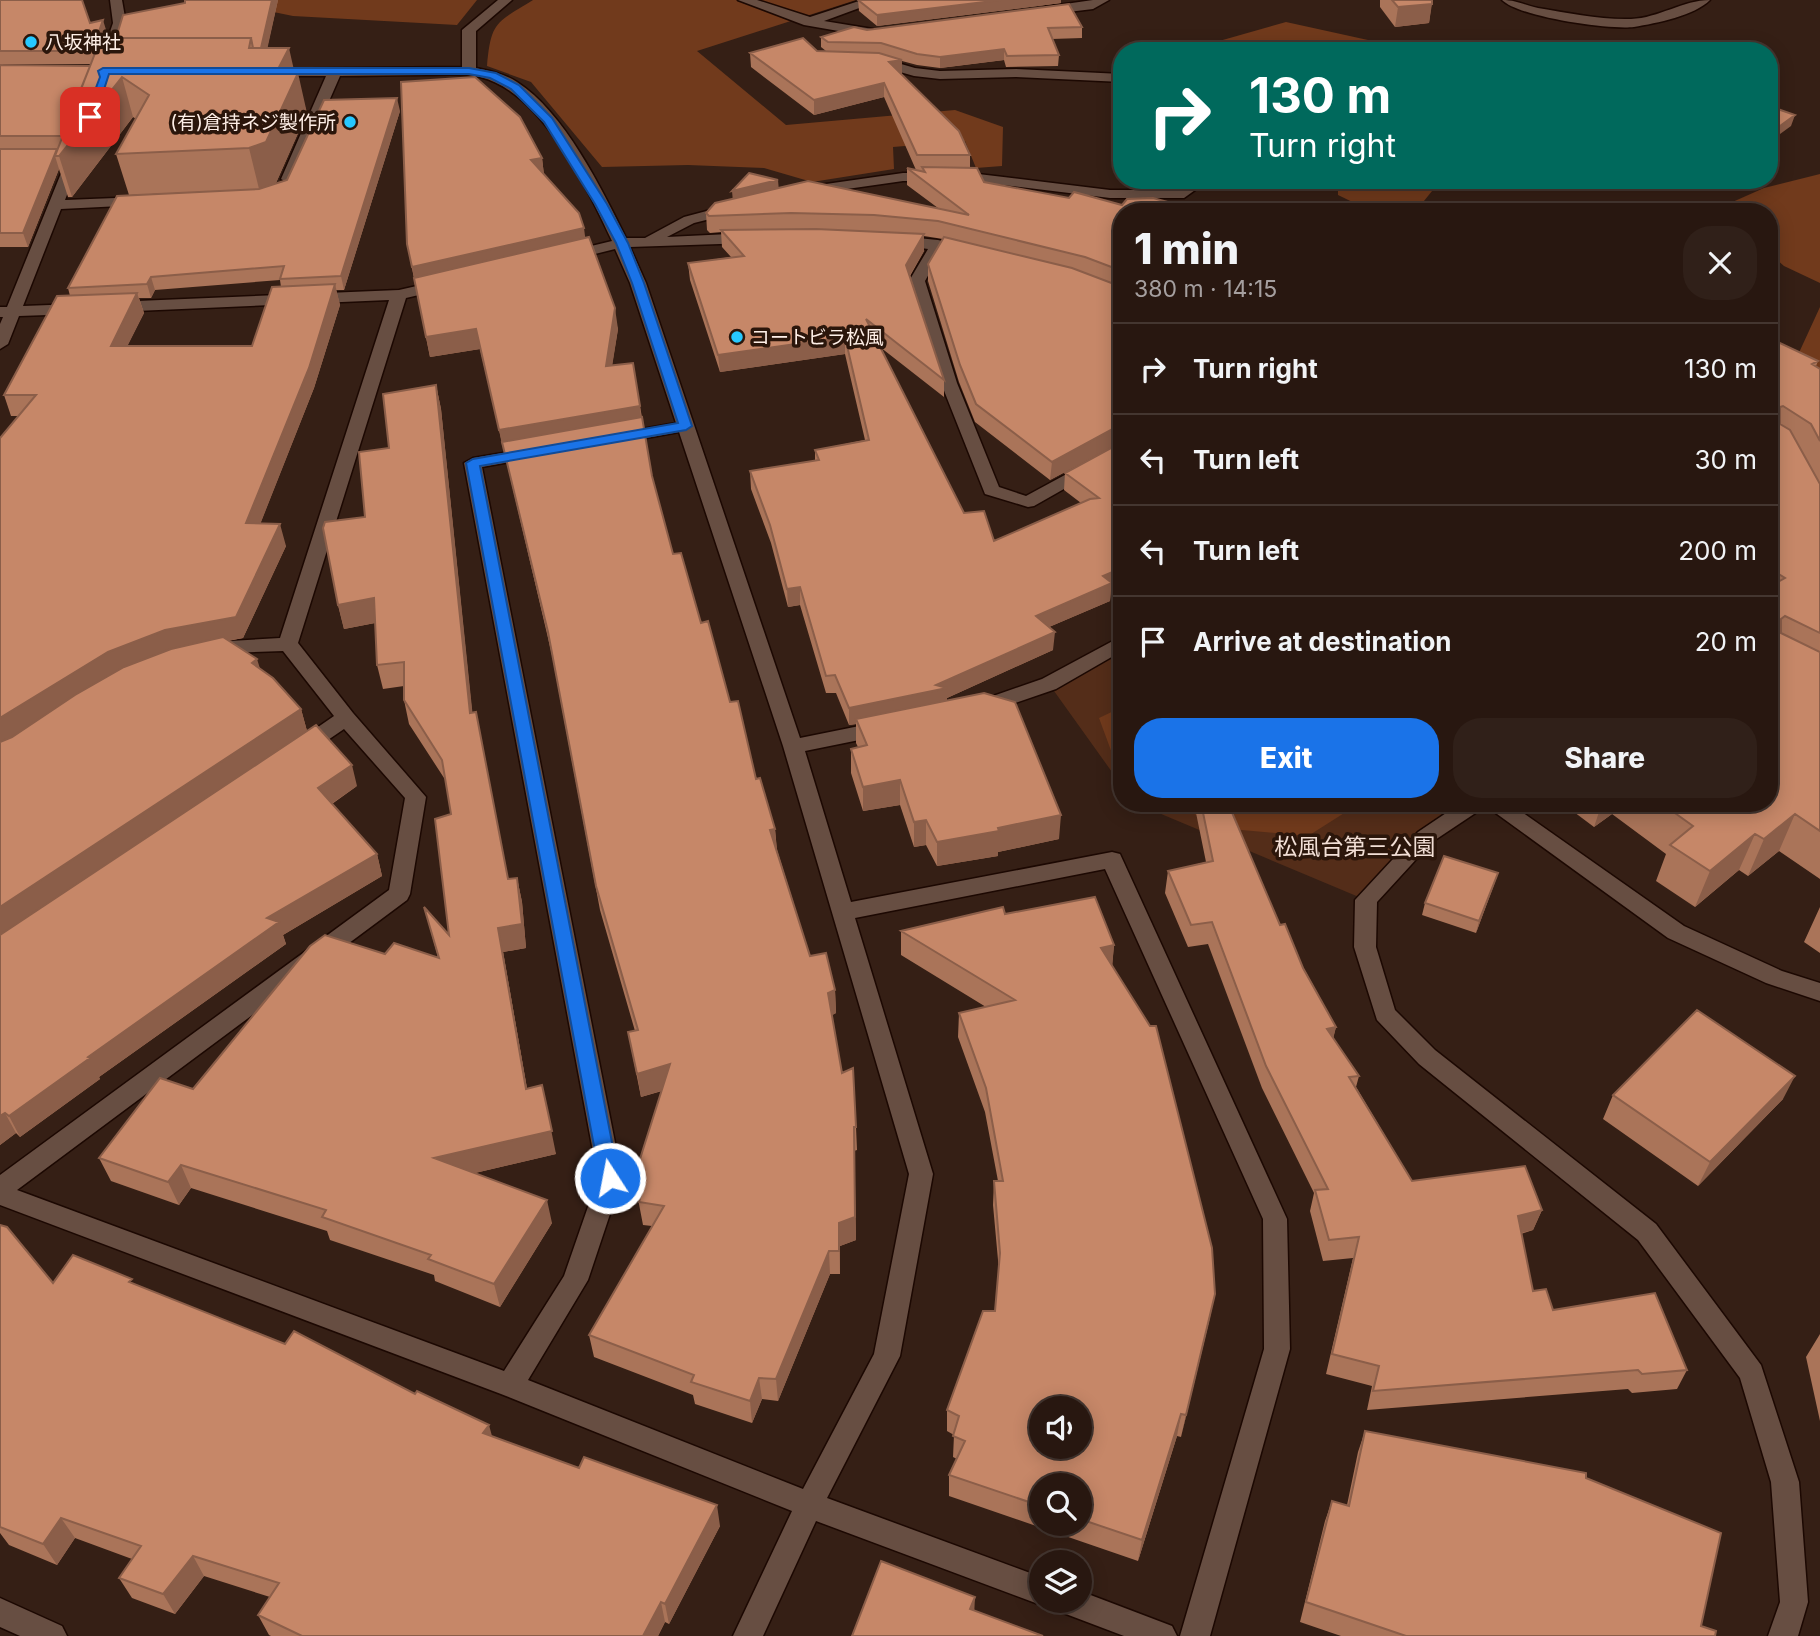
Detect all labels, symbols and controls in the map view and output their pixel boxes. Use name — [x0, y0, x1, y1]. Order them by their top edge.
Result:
place label: 八坂神社 — [45, 31, 121, 54]
marker: 八坂神社 — [23, 34, 39, 50]
text: 130 m — [1249, 66, 1391, 125]
icon: right — [1134, 70, 1225, 161]
pin — [60, 87, 120, 147]
icon: arrive — [71, 98, 109, 136]
place label: (有)倉持ネジ製作所 — [170, 111, 336, 134]
marker: (有)倉持ネジ製作所 — [342, 114, 358, 130]
text: Turn right — [1249, 126, 1396, 165]
text: 1 min — [1134, 223, 1239, 274]
button: close — [1683, 226, 1757, 300]
text: 380 m · 14:15 — [1134, 275, 1277, 303]
place label: コートビラ松風 — [751, 326, 884, 349]
marker: コートビラ松風 — [729, 329, 745, 345]
icon: right — [1134, 350, 1172, 388]
text: Turn right — [1193, 353, 1318, 384]
text: 130 m — [1684, 353, 1757, 384]
icon: left — [1134, 441, 1172, 479]
text: Turn left — [1193, 444, 1299, 475]
text: 30 m — [1694, 444, 1757, 475]
icon: left — [1134, 532, 1172, 570]
text: Turn left — [1193, 535, 1299, 566]
text: 200 m — [1678, 535, 1757, 566]
icon: arrive — [1134, 623, 1172, 661]
text: Arrive at destination — [1193, 626, 1452, 657]
text: 20 m — [1695, 626, 1757, 657]
button: Exit — [1134, 718, 1439, 798]
button: Share — [1453, 718, 1757, 798]
park label: 松風台第三公園 — [1275, 833, 1436, 861]
position arrow — [573, 1141, 647, 1215]
map controls — [1029, 1396, 1092, 1613]
button: sound — [1029, 1396, 1092, 1459]
button: search — [1029, 1473, 1092, 1536]
button: layers — [1029, 1550, 1092, 1613]

